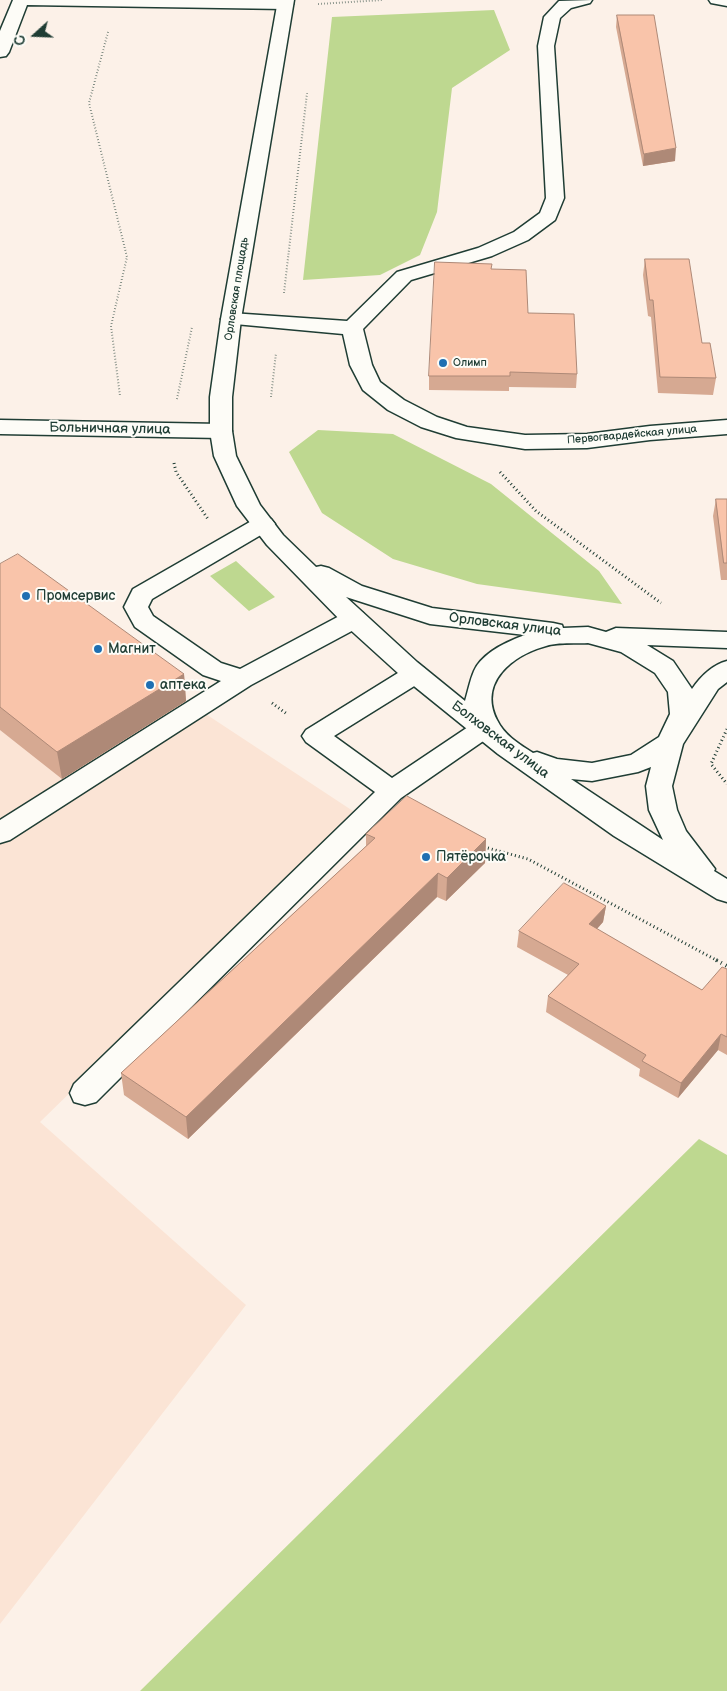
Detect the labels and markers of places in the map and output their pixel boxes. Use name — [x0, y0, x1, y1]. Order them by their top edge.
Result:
place label: Олимп — [453, 356, 487, 370]
marker: Олимп — [437, 357, 449, 369]
place label: Промсервис — [36, 588, 115, 604]
marker: Промсервис — [20, 590, 32, 602]
place label: Магнит — [108, 641, 156, 657]
marker: Магнит — [92, 643, 104, 655]
place label: аптека — [160, 677, 206, 693]
marker: аптека — [144, 679, 156, 691]
place label: Пятёрочка — [436, 849, 506, 865]
marker: Пятёрочка — [420, 851, 432, 863]

